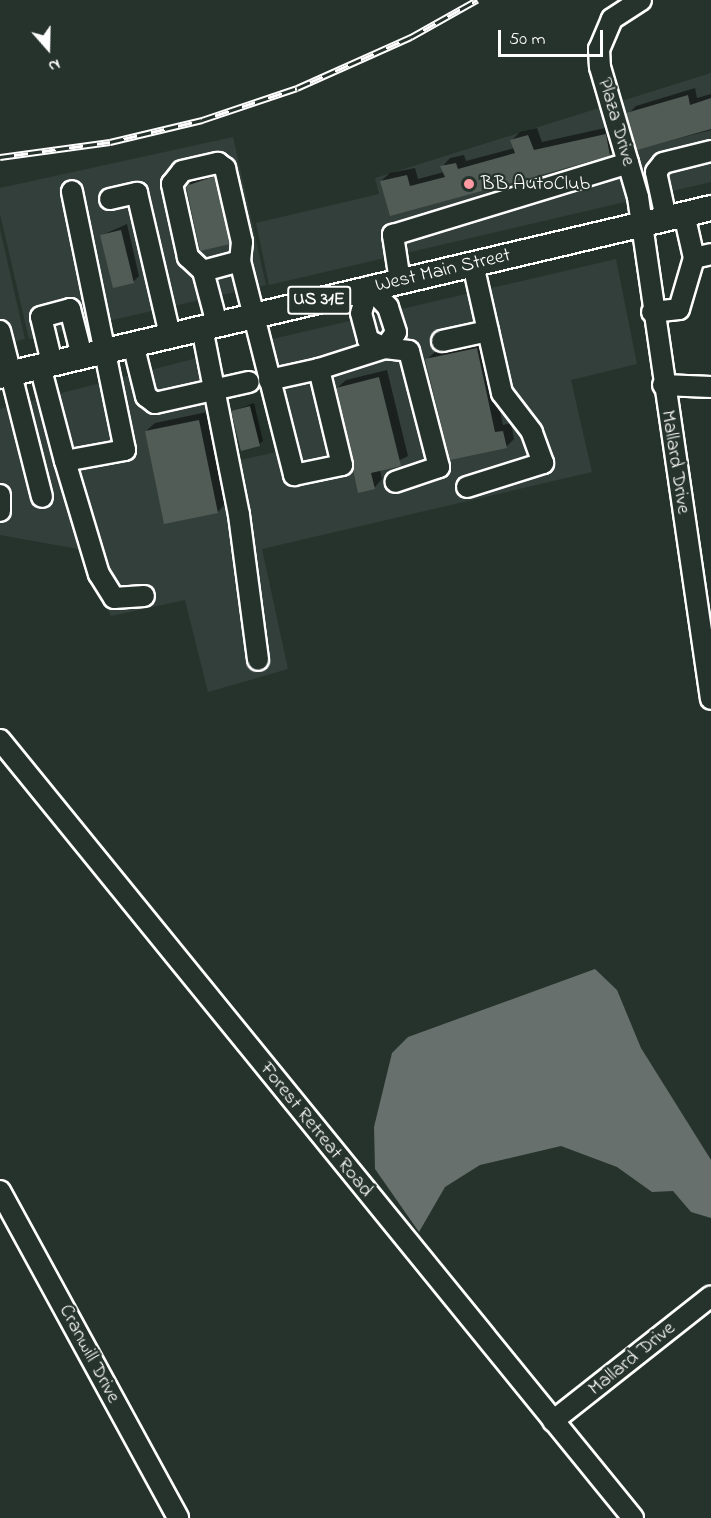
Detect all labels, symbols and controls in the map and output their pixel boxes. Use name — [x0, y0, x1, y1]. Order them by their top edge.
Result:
north arrow — [18, 18, 78, 78]
scale bar — [501, 18, 606, 56]
text: 50 m — [509, 27, 546, 53]
text: N — [45, 52, 63, 78]
street label: Plaza Drive — [592, 75, 640, 169]
place label: BB AutoClub — [481, 172, 590, 196]
marker: BB AutoClub — [462, 177, 476, 191]
street label: West Main Street — [373, 244, 513, 298]
road number: US 31E — [286, 285, 352, 315]
street label: Mallard Drive — [655, 408, 695, 516]
street label: Forest Retreat Road — [254, 1058, 378, 1202]
street label: Cranwill Drive — [53, 1301, 125, 1407]
street label: Mallard Drive — [584, 1317, 680, 1401]

